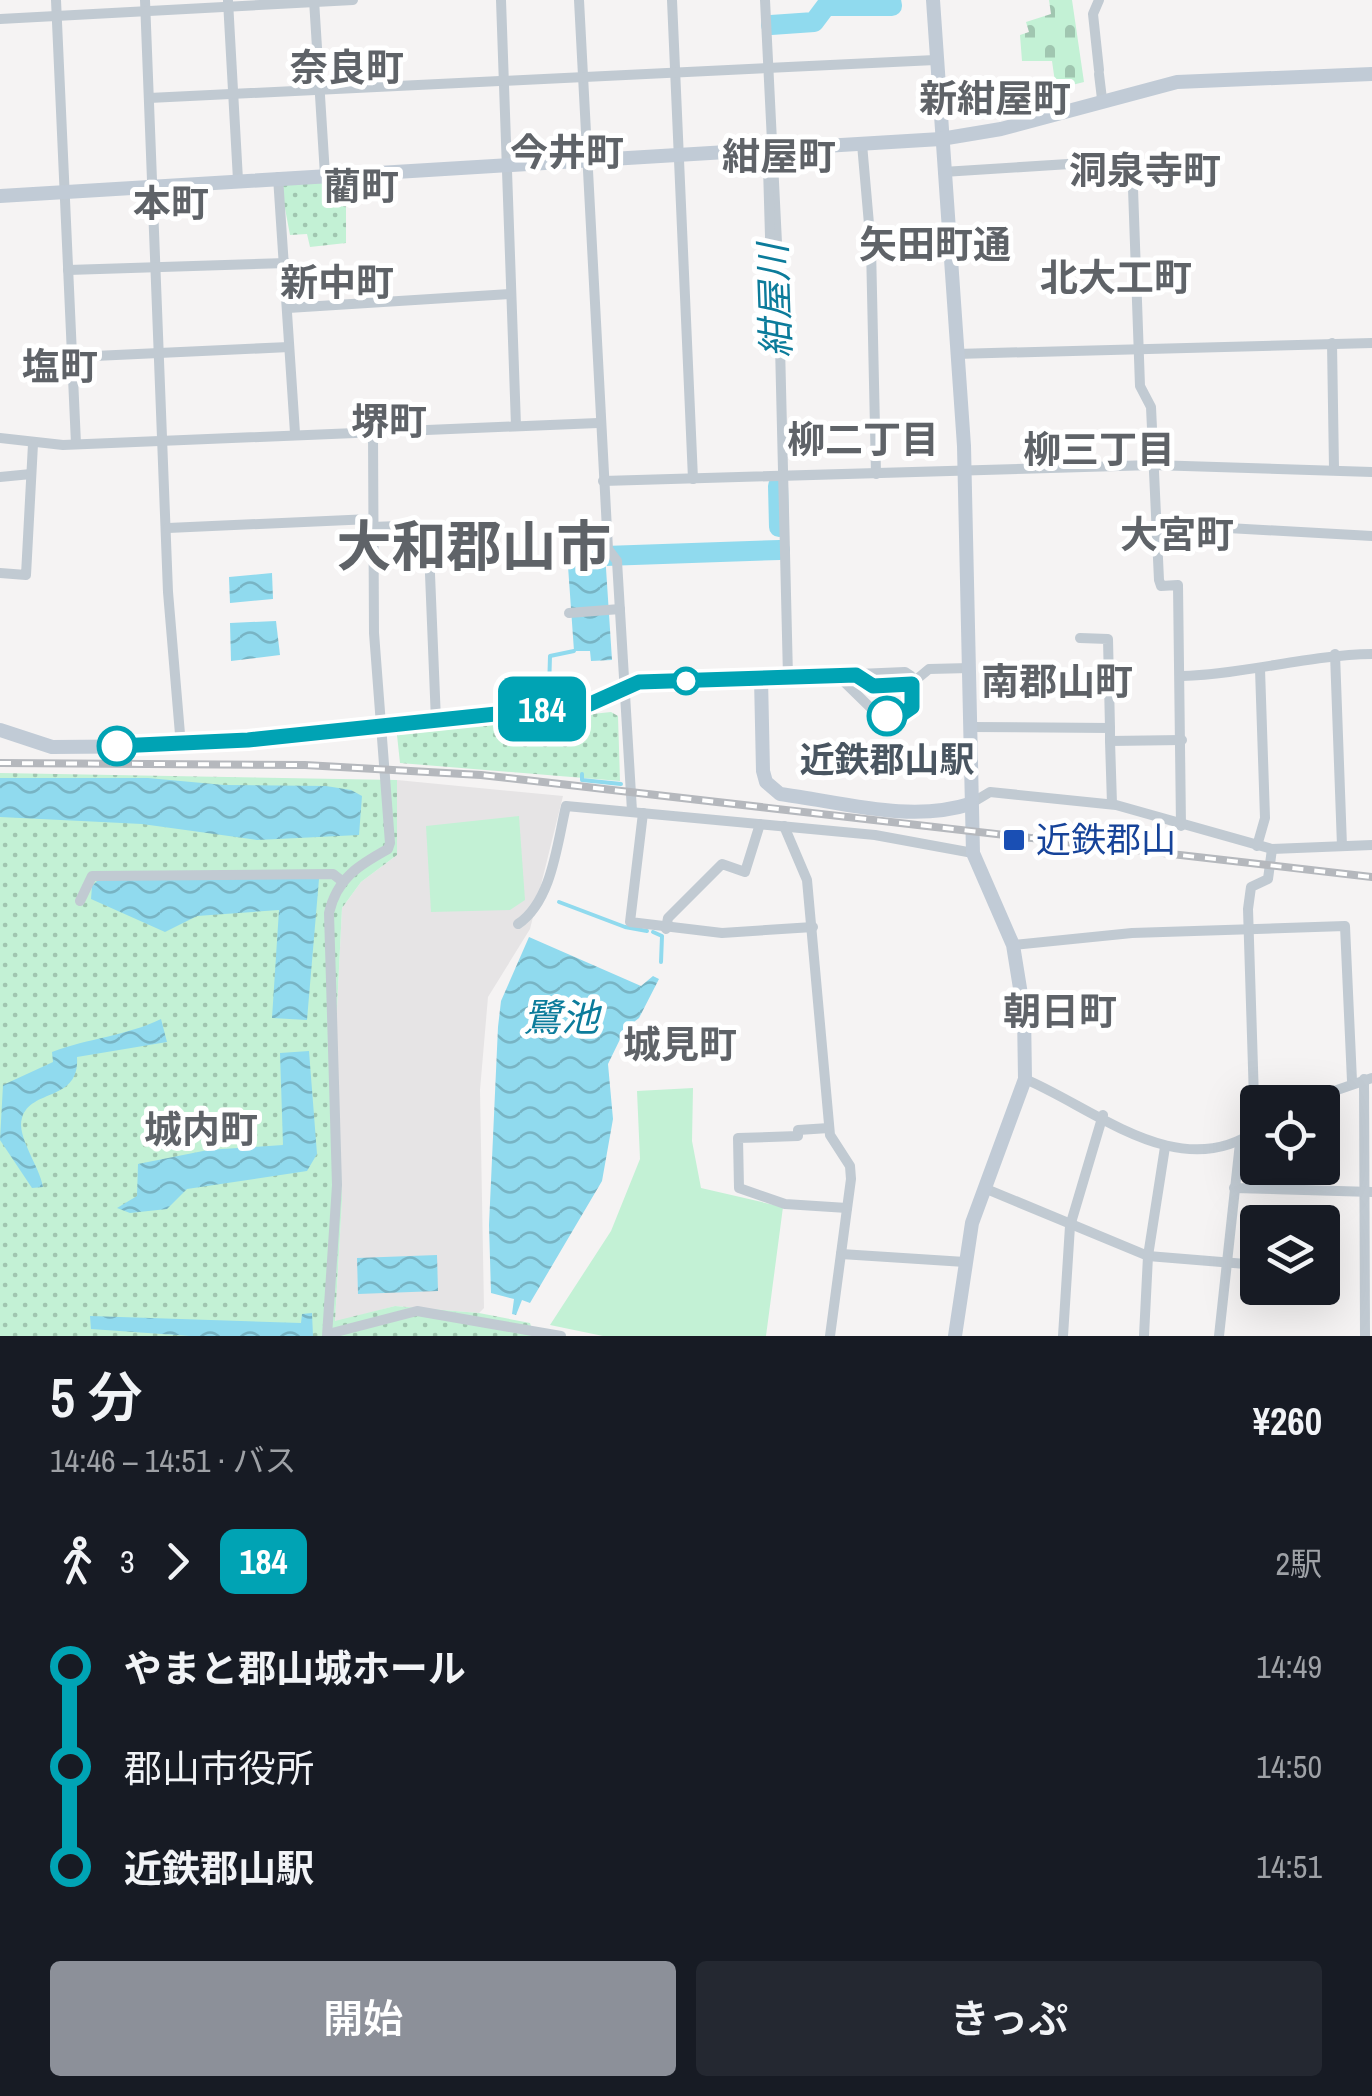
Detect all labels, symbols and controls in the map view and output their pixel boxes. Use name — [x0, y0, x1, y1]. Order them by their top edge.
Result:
district label: 奈良町 — [290, 42, 404, 93]
district label: 新紺屋町 — [919, 73, 1071, 124]
district label: 今井町 — [510, 127, 624, 178]
district label: 紺屋町 — [722, 131, 836, 182]
district label: 洞泉寺町 — [1069, 145, 1221, 196]
district label: 藺町 — [323, 161, 399, 212]
district label: 本町 — [133, 178, 209, 229]
district label: 矢田町通 — [859, 219, 1011, 270]
water label: 紺屋川 — [747, 239, 802, 359]
district label: 北大工町 — [1040, 252, 1192, 303]
district label: 新中町 — [280, 257, 394, 308]
district label: 塩町 — [22, 341, 98, 392]
district label: 堺町 — [351, 396, 427, 447]
district label: 柳二丁目 — [787, 414, 939, 465]
district label: 柳三丁目 — [1023, 424, 1175, 475]
district label: 大和郡山市 — [336, 509, 612, 583]
district label: 大宮町 — [1120, 509, 1234, 560]
district label: 南郡山町 — [981, 656, 1133, 707]
unlabelled marker — [673, 668, 699, 694]
line badge: 184 — [484, 676, 600, 742]
text: 184 — [518, 686, 566, 733]
marker: 近鉄郡山駅 — [868, 697, 906, 735]
unlabelled marker — [98, 727, 136, 765]
place label: 近鉄郡山駅 — [799, 736, 975, 783]
place label: 近鉄郡山 — [1036, 816, 1176, 863]
marker: 近鉄郡山 — [1001, 827, 1027, 853]
district label: 朝日町 — [1003, 986, 1117, 1037]
water label: 鷺池 — [523, 992, 603, 1043]
district label: 城見町 — [623, 1019, 737, 1070]
map controls — [1240, 1085, 1340, 1305]
button: locate — [1240, 1085, 1340, 1185]
district label: 城内町 — [144, 1104, 258, 1155]
button: layers — [1240, 1205, 1340, 1305]
text: 5 分 — [50, 1360, 143, 1434]
text: ¥260 — [1253, 1396, 1322, 1447]
text: 14:46 – 14:51 · バス — [50, 1439, 296, 1482]
icon: walk — [50, 1534, 105, 1589]
icon: forward — [150, 1534, 205, 1589]
text: 184 — [240, 1538, 287, 1585]
text: 3 — [120, 1540, 135, 1583]
text: 2駅 — [1275, 1542, 1322, 1585]
text: やまと郡山城ホール — [124, 1643, 466, 1694]
text: 14:49 — [1256, 1645, 1322, 1688]
text: 郡山市役所 — [124, 1743, 314, 1794]
text: 14:50 — [1256, 1745, 1322, 1788]
text: 近鉄郡山駅 — [124, 1843, 314, 1894]
text: 14:51 — [1256, 1845, 1322, 1888]
button: 開始 — [50, 1961, 676, 2076]
button: きっぷ — [696, 1961, 1322, 2076]

